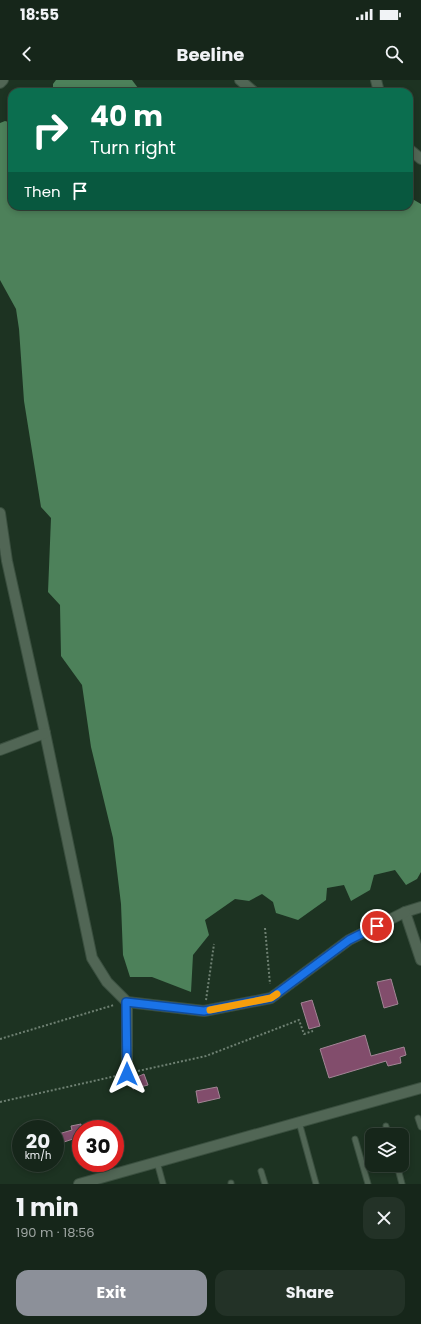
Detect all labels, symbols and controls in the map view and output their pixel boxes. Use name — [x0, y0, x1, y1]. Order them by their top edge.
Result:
text: 18:55 — [20, 4, 59, 25]
text: Beeline — [177, 42, 244, 67]
icon: back — [16, 43, 38, 65]
icon: search — [383, 43, 405, 65]
text: 40 m — [90, 97, 163, 136]
icon: right — [24, 104, 76, 156]
text: Turn right — [90, 135, 176, 160]
icon: arrive — [69, 180, 91, 202]
text: Then — [24, 181, 61, 202]
pin — [360, 909, 394, 943]
icon: arrive — [366, 915, 388, 937]
position arrow — [106, 1053, 148, 1095]
speed limit sign: 30 — [72, 1120, 124, 1172]
text: 20 — [26, 1127, 50, 1155]
map controls — [365, 1128, 409, 1172]
button: layers — [365, 1128, 409, 1172]
text: km/h — [25, 1148, 51, 1163]
text: 1 min — [16, 1191, 79, 1224]
button: close — [363, 1197, 405, 1239]
text: 190 m · 18:56 — [16, 1223, 95, 1242]
button: Exit — [16, 1270, 207, 1316]
button: Share — [215, 1270, 405, 1316]

